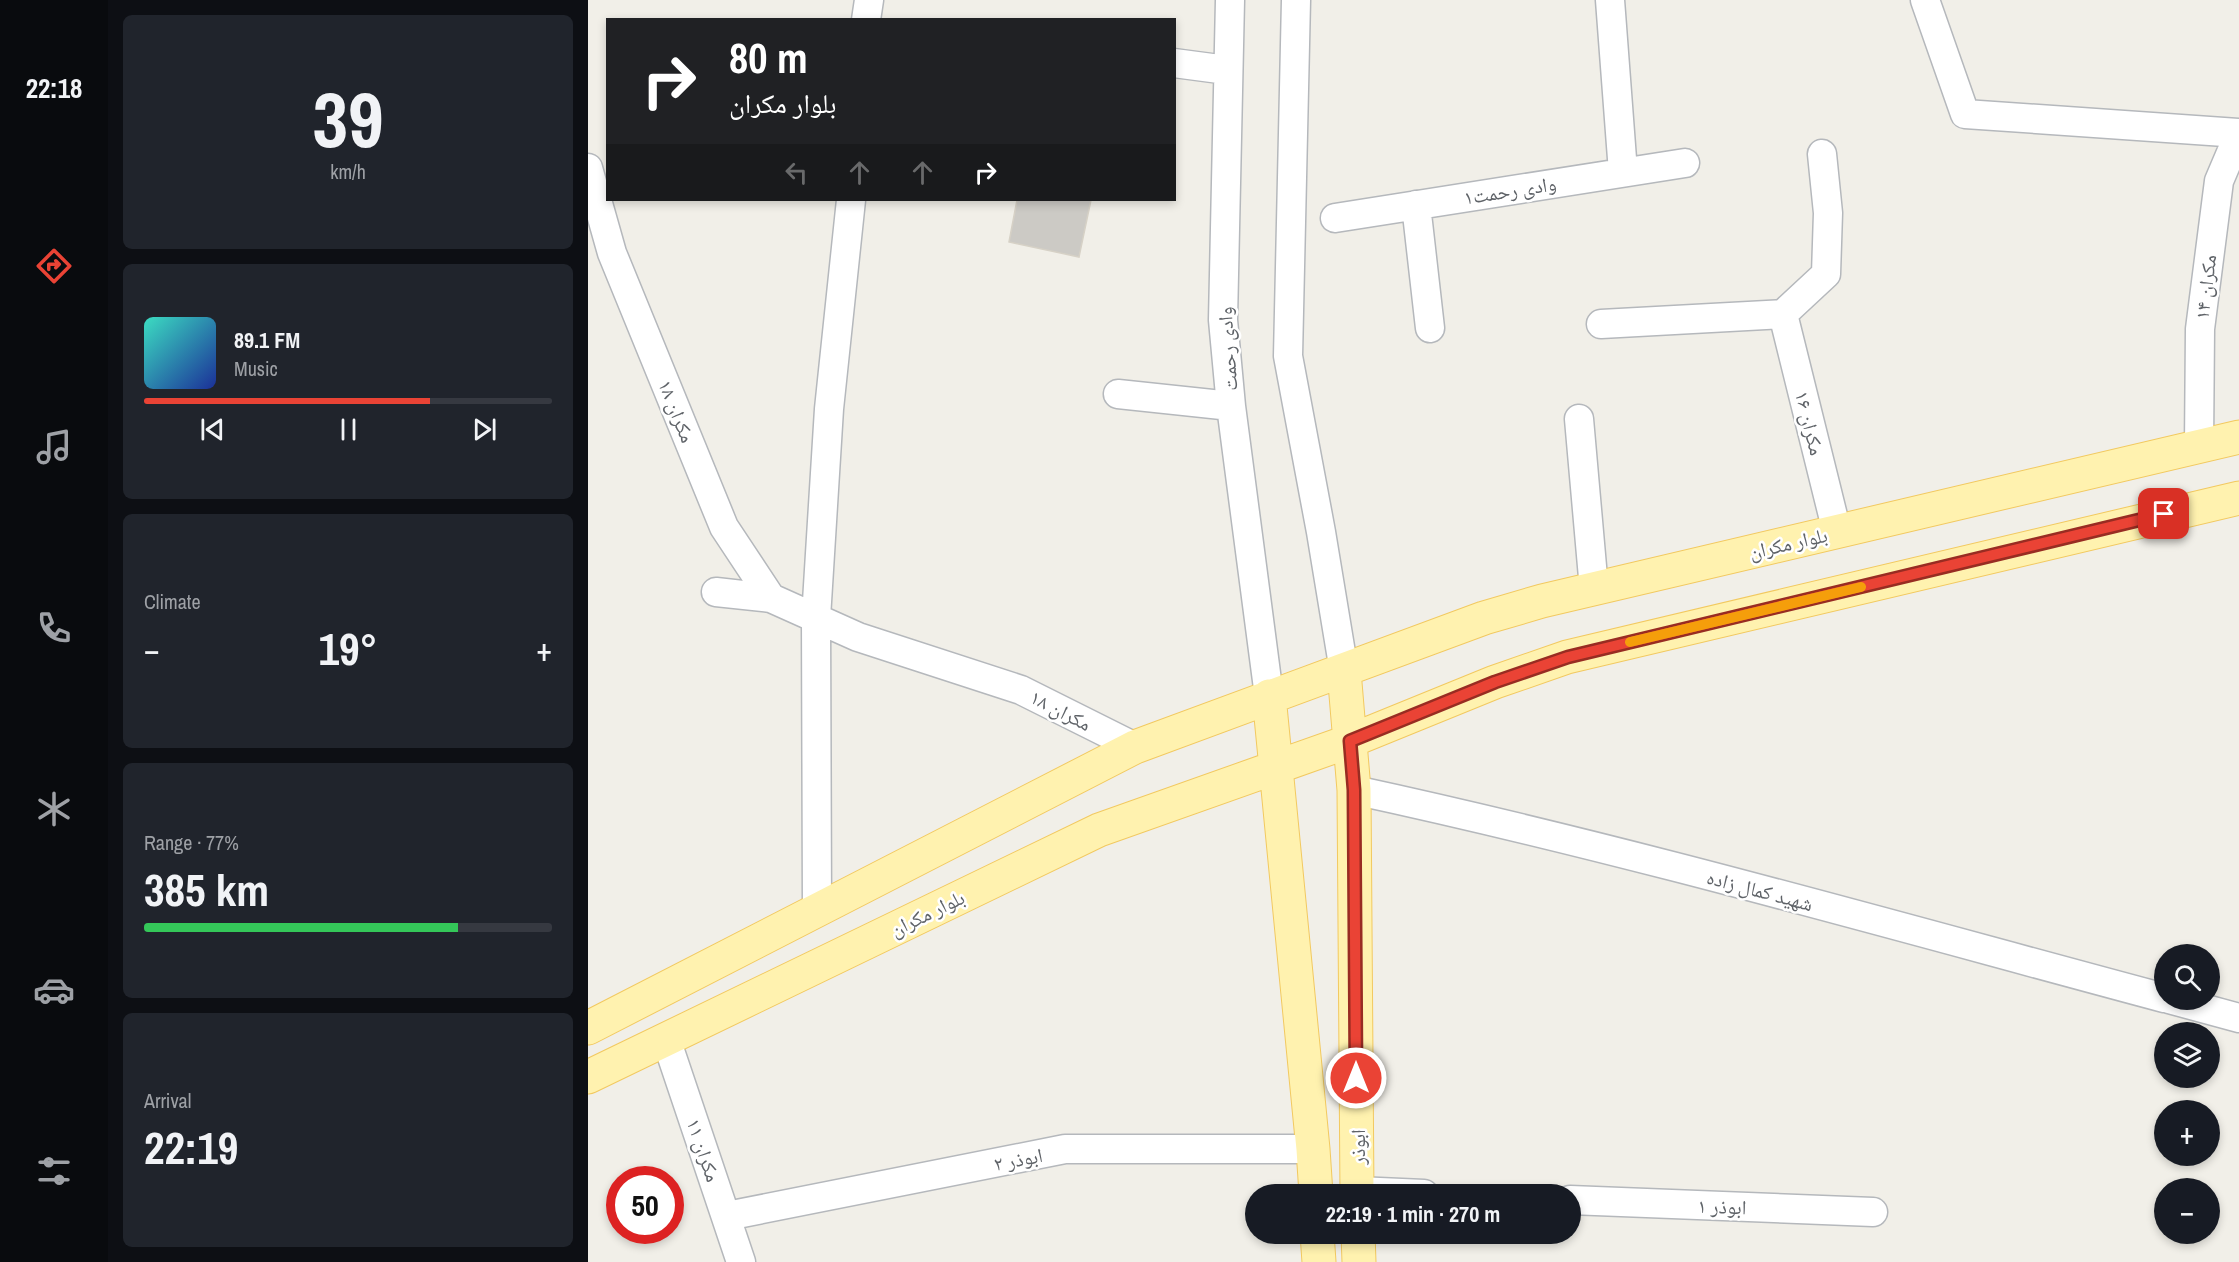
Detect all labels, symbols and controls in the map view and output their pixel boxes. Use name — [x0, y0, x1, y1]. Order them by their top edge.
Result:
text: 80 m — [729, 30, 808, 86]
icon: right — [630, 42, 708, 120]
text: 39 — [312, 66, 384, 171]
text: 22:18 — [26, 70, 82, 106]
text: بلوار مکران — [729, 85, 837, 121]
icon: left — [780, 156, 813, 189]
icon: ahead — [843, 156, 876, 189]
icon: ahead — [906, 156, 939, 189]
icon: right — [969, 156, 1002, 189]
text: km/h — [330, 158, 366, 185]
street label: وادی رحمت۱ — [1462, 169, 1558, 211]
icon: directions — [33, 245, 75, 287]
street label: مکران ۱۴ — [2188, 253, 2222, 321]
street label: وادی رحمت — [1211, 306, 1243, 392]
text: 89.1 FM — [234, 325, 300, 355]
text: Music — [234, 355, 278, 382]
street label: مکران ۱۸ — [652, 376, 702, 446]
street label: مکران ۱۶ — [1789, 388, 1831, 458]
icon: previous — [196, 413, 229, 446]
icon: pause — [332, 413, 365, 446]
icon: next — [468, 413, 501, 446]
icon: music — [33, 426, 75, 468]
pin — [2138, 488, 2189, 539]
icon: arrive — [2147, 497, 2180, 530]
street label: بلوار مکران — [1746, 521, 1830, 565]
text: Climate — [144, 588, 201, 615]
icon: phone — [33, 607, 75, 649]
text: 19° — [318, 618, 378, 679]
text: − — [144, 627, 160, 671]
text: + — [536, 627, 552, 671]
street label: مکران ۱۸ — [1026, 683, 1096, 737]
icon: climate — [33, 788, 75, 830]
text: Range · 77% — [144, 829, 239, 856]
text: 385 km — [144, 859, 269, 920]
street label: شهید کمال زاده — [1704, 863, 1816, 917]
street label: بلوار مکران — [885, 883, 969, 943]
map controls — [2154, 944, 2220, 1244]
button: search — [2154, 944, 2220, 1010]
icon: car — [33, 969, 75, 1011]
button: layers — [2154, 1022, 2220, 1088]
position arrow — [1324, 1046, 1388, 1110]
text: Arrival — [144, 1087, 191, 1114]
button: + — [2154, 1100, 2220, 1166]
street label: مکران ۱۱ — [681, 1115, 727, 1185]
text: 22:19 — [144, 1117, 238, 1178]
street label: ابوذر — [1344, 1129, 1371, 1166]
street label: ابوذر ۲ — [991, 1141, 1045, 1177]
icon: filters — [33, 1150, 75, 1192]
speed limit sign: 50 — [606, 1166, 684, 1244]
button: − — [2154, 1178, 2220, 1244]
street label: ابوذر ۱ — [1697, 1192, 1747, 1220]
text: 22:19 · 1 min · 270 m — [1326, 1199, 1500, 1229]

